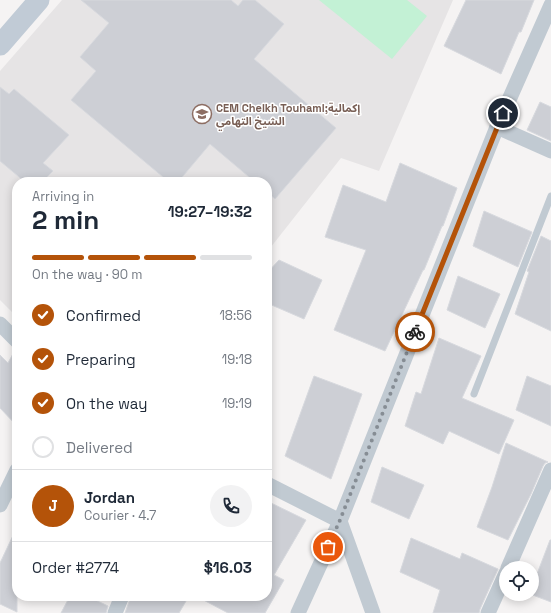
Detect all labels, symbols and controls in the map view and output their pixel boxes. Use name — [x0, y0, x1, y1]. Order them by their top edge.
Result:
pin — [486, 96, 520, 130]
place label: CEM Cheikh Touhami;إكمالية الشيخ التهامي — [216, 101, 360, 131]
icon: home — [492, 102, 514, 124]
school or university icon: CEM Cheikh Touhami;إكمالية الشيخ التهامي — [191, 103, 213, 125]
text: Arriving in — [32, 188, 94, 205]
text: 19:27–19:32 — [168, 202, 252, 221]
text: 2 min — [32, 203, 99, 237]
text: On the way · 90 m — [32, 266, 143, 283]
icon: check — [32, 304, 54, 326]
text: Confirmed — [66, 306, 141, 325]
text: 18:56 — [219, 307, 252, 324]
courier — [395, 312, 435, 352]
icon: bike — [404, 321, 426, 343]
icon: check — [32, 348, 54, 370]
text: Preparing — [66, 350, 136, 369]
text: 19:18 — [222, 351, 252, 368]
icon: check — [32, 392, 54, 414]
text: On the way — [66, 394, 147, 413]
text: 19:19 — [222, 395, 252, 412]
text: Delivered — [66, 438, 133, 457]
button: phone — [210, 485, 252, 527]
text: Jordan — [84, 488, 135, 507]
text: J — [48, 496, 58, 515]
text: Courier · 4.7 — [84, 507, 156, 524]
pin — [311, 530, 345, 564]
icon: bag — [317, 536, 339, 558]
text: Order #2774 — [32, 558, 119, 577]
text: $16.03 — [204, 558, 252, 577]
map controls — [499, 561, 539, 601]
button: locate — [499, 561, 539, 601]

